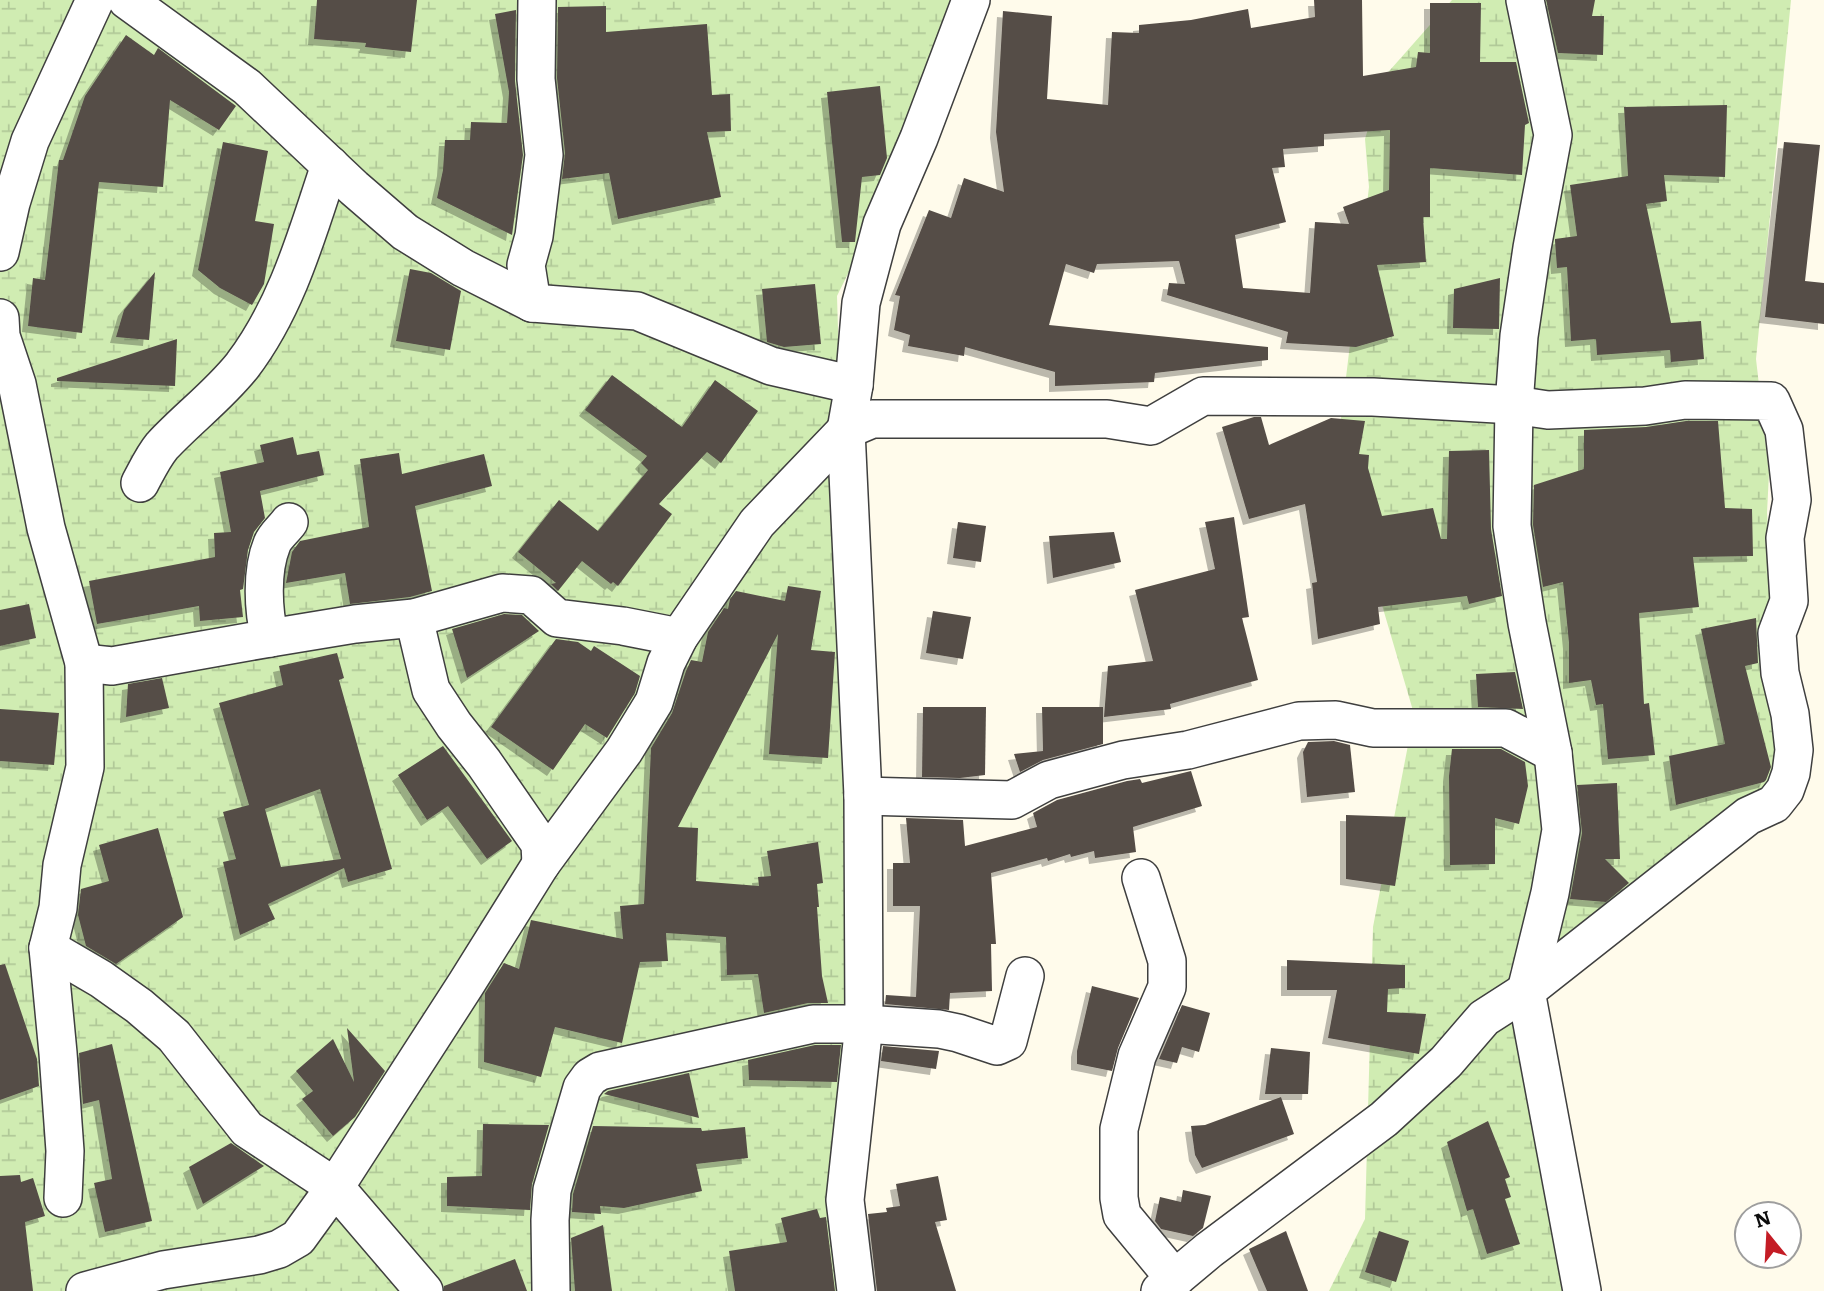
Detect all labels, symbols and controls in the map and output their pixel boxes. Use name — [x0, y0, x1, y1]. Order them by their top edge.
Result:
north arrow — [1733, 1200, 1803, 1270]
text: N — [1751, 1202, 1774, 1234]

